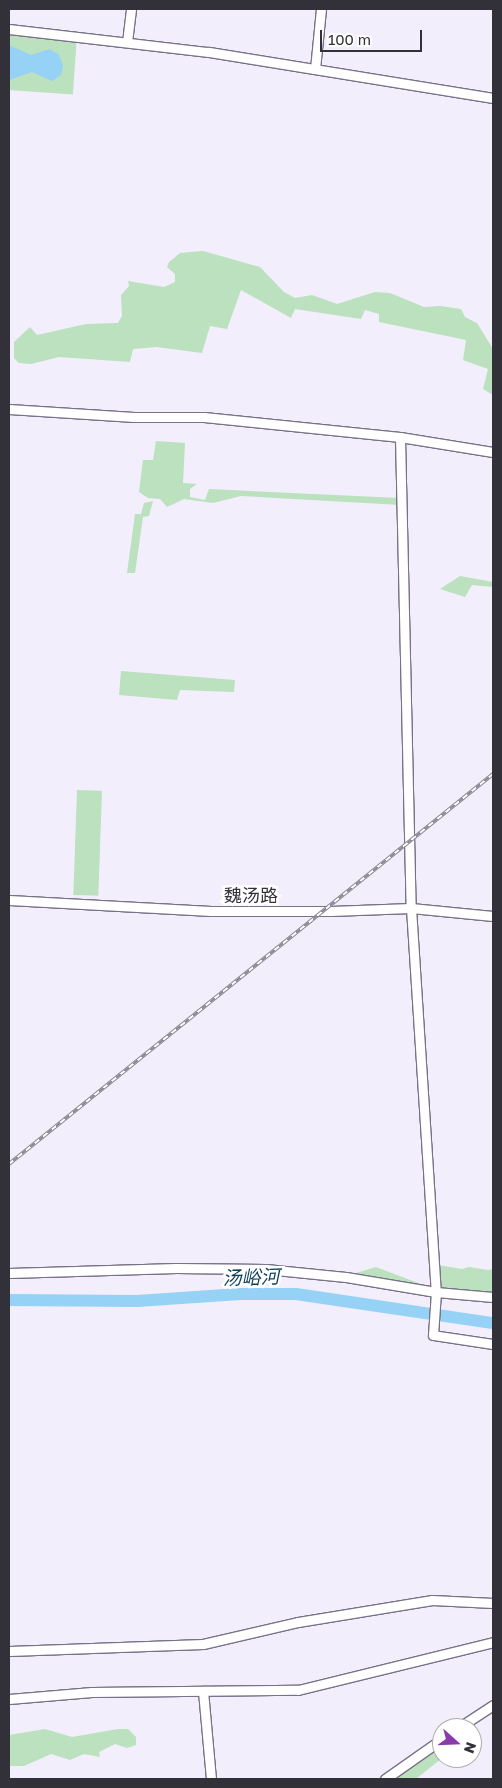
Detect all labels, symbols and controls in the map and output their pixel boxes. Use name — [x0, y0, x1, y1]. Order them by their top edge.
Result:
scale bar — [322, 20, 424, 52]
text: 100 m — [328, 30, 371, 48]
street label: 魏汤路 — [224, 884, 278, 906]
water label: 汤峪河 — [222, 1265, 280, 1289]
north arrow — [432, 1718, 482, 1768]
text: N — [461, 1740, 480, 1756]

